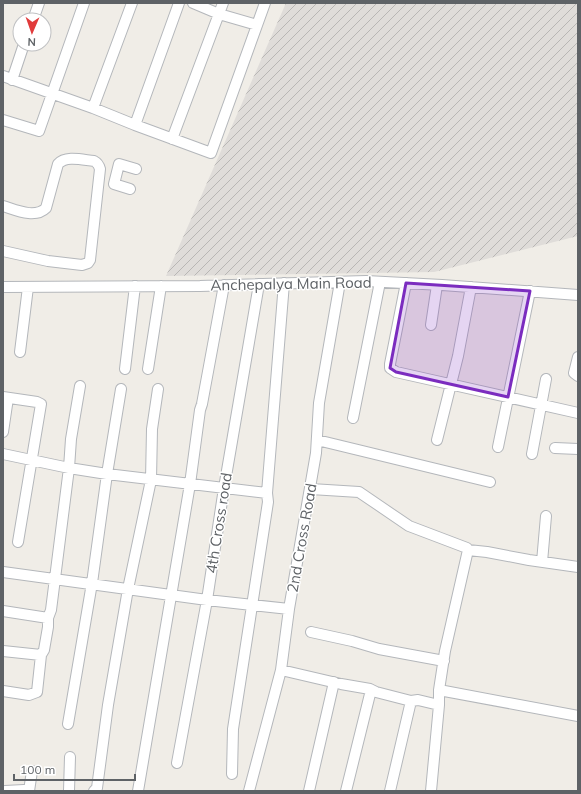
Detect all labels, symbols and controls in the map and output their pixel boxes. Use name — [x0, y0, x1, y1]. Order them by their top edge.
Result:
north arrow — [12, 12, 52, 52]
text: N — [27, 35, 36, 49]
street label: Anchepalya Main Road — [210, 273, 372, 294]
street label: 4th Cross road — [201, 471, 236, 575]
street label: 2nd Cross Road — [283, 482, 320, 594]
scale bar — [14, 756, 135, 782]
text: 100 m — [20, 762, 55, 777]

